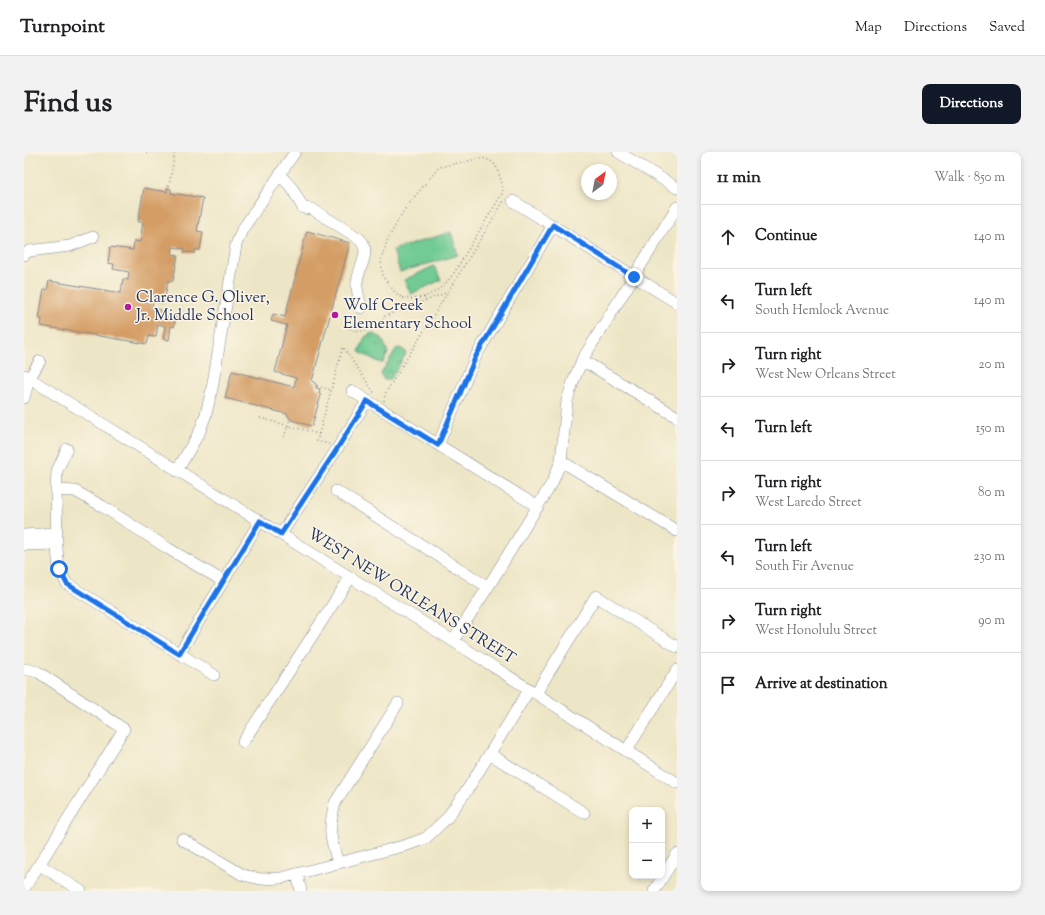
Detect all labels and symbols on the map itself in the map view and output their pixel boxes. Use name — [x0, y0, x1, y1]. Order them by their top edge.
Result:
north arrow — [581, 164, 617, 200]
route end — [625, 268, 643, 286]
place label: Clarence G. Oliver, Jr. Middle School — [135, 287, 270, 328]
place label: Wolf Creek Elementary School — [343, 295, 473, 336]
marker: Clarence G. Oliver, Jr. Middle School — [123, 302, 133, 312]
marker: Wolf Creek Elementary School — [330, 310, 340, 320]
street label: WEST NEW ORLEANS STREET — [303, 523, 519, 671]
route start — [50, 560, 68, 578]

